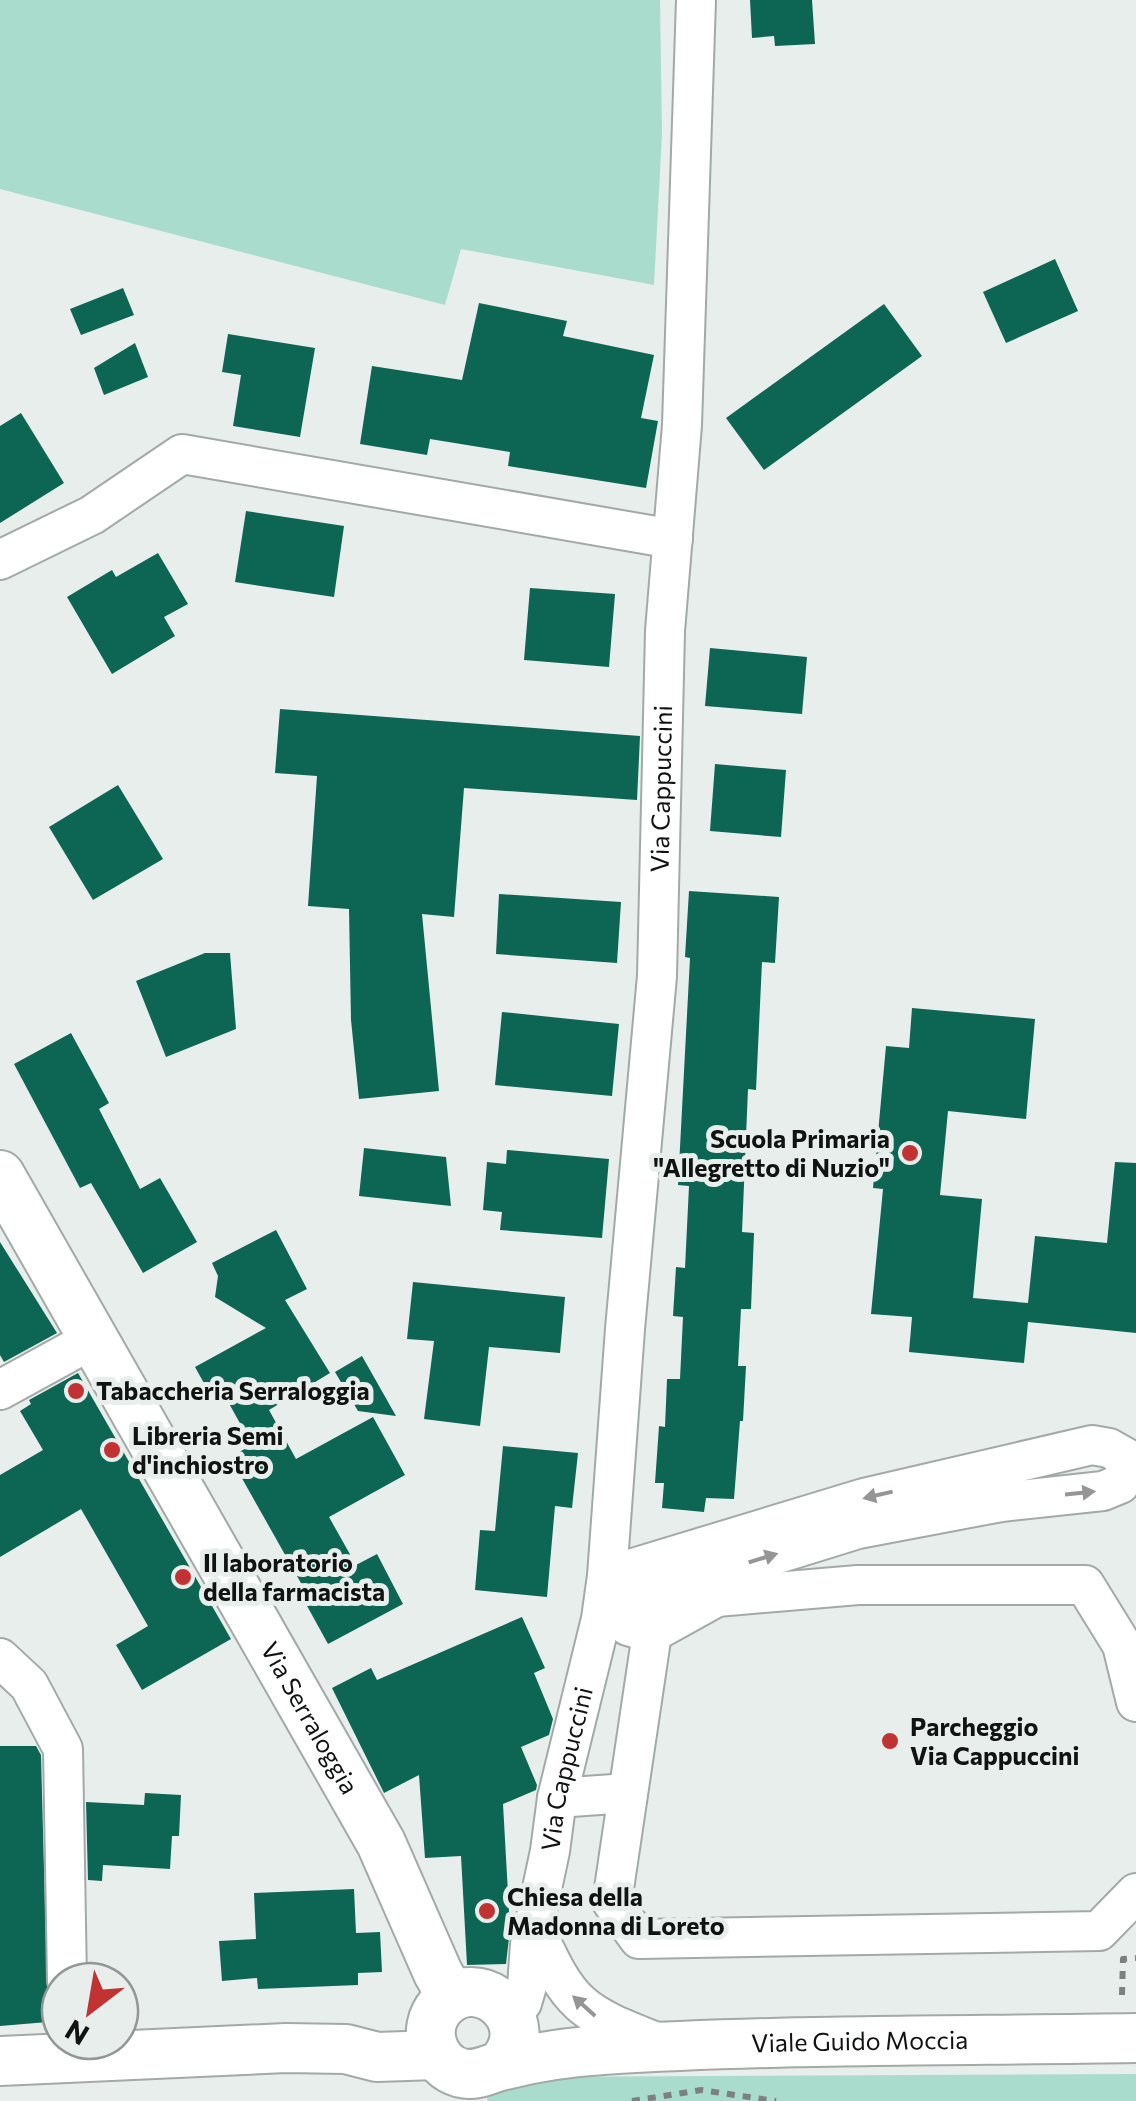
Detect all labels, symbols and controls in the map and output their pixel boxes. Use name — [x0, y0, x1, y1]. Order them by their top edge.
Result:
street label: Via Cappuccini — [643, 705, 677, 872]
place label: Scuola Primaria "Allegretto di Nuzio" — [653, 1123, 890, 1182]
marker: Scuola Primaria "Allegretto di Nuzio" — [899, 1142, 921, 1164]
place label: Tabaccheria Serraloggia — [96, 1375, 370, 1405]
marker: Tabaccheria Serraloggia — [65, 1380, 87, 1402]
place label: Libreria Semi d'inchiostro — [132, 1420, 284, 1479]
marker: Libreria Semi d'inchiostro — [101, 1439, 123, 1461]
one-way arrow — [1065, 1485, 1096, 1501]
one-way arrow — [862, 1488, 893, 1503]
place label: Il laboratorio della farmacista — [203, 1547, 385, 1606]
one-way arrow — [748, 1550, 778, 1565]
marker: Il laboratorio della farmacista — [172, 1566, 194, 1588]
street label: Via Serraloggia — [255, 1636, 366, 1799]
street label: Via Cappuccini — [534, 1684, 598, 1853]
place label: Parcheggio Via Cappuccini — [910, 1711, 1079, 1770]
marker: Parcheggio Via Cappuccini — [879, 1730, 901, 1752]
place label: Chiesa della Madonna di Loreto — [507, 1881, 725, 1940]
marker: Chiesa della Madonna di Loreto — [476, 1900, 498, 1922]
north arrow — [40, 1961, 140, 2061]
one-way arrow — [572, 1996, 597, 2018]
text: N — [59, 2013, 94, 2053]
street label: Viale Guido Moccia — [751, 2024, 968, 2057]

